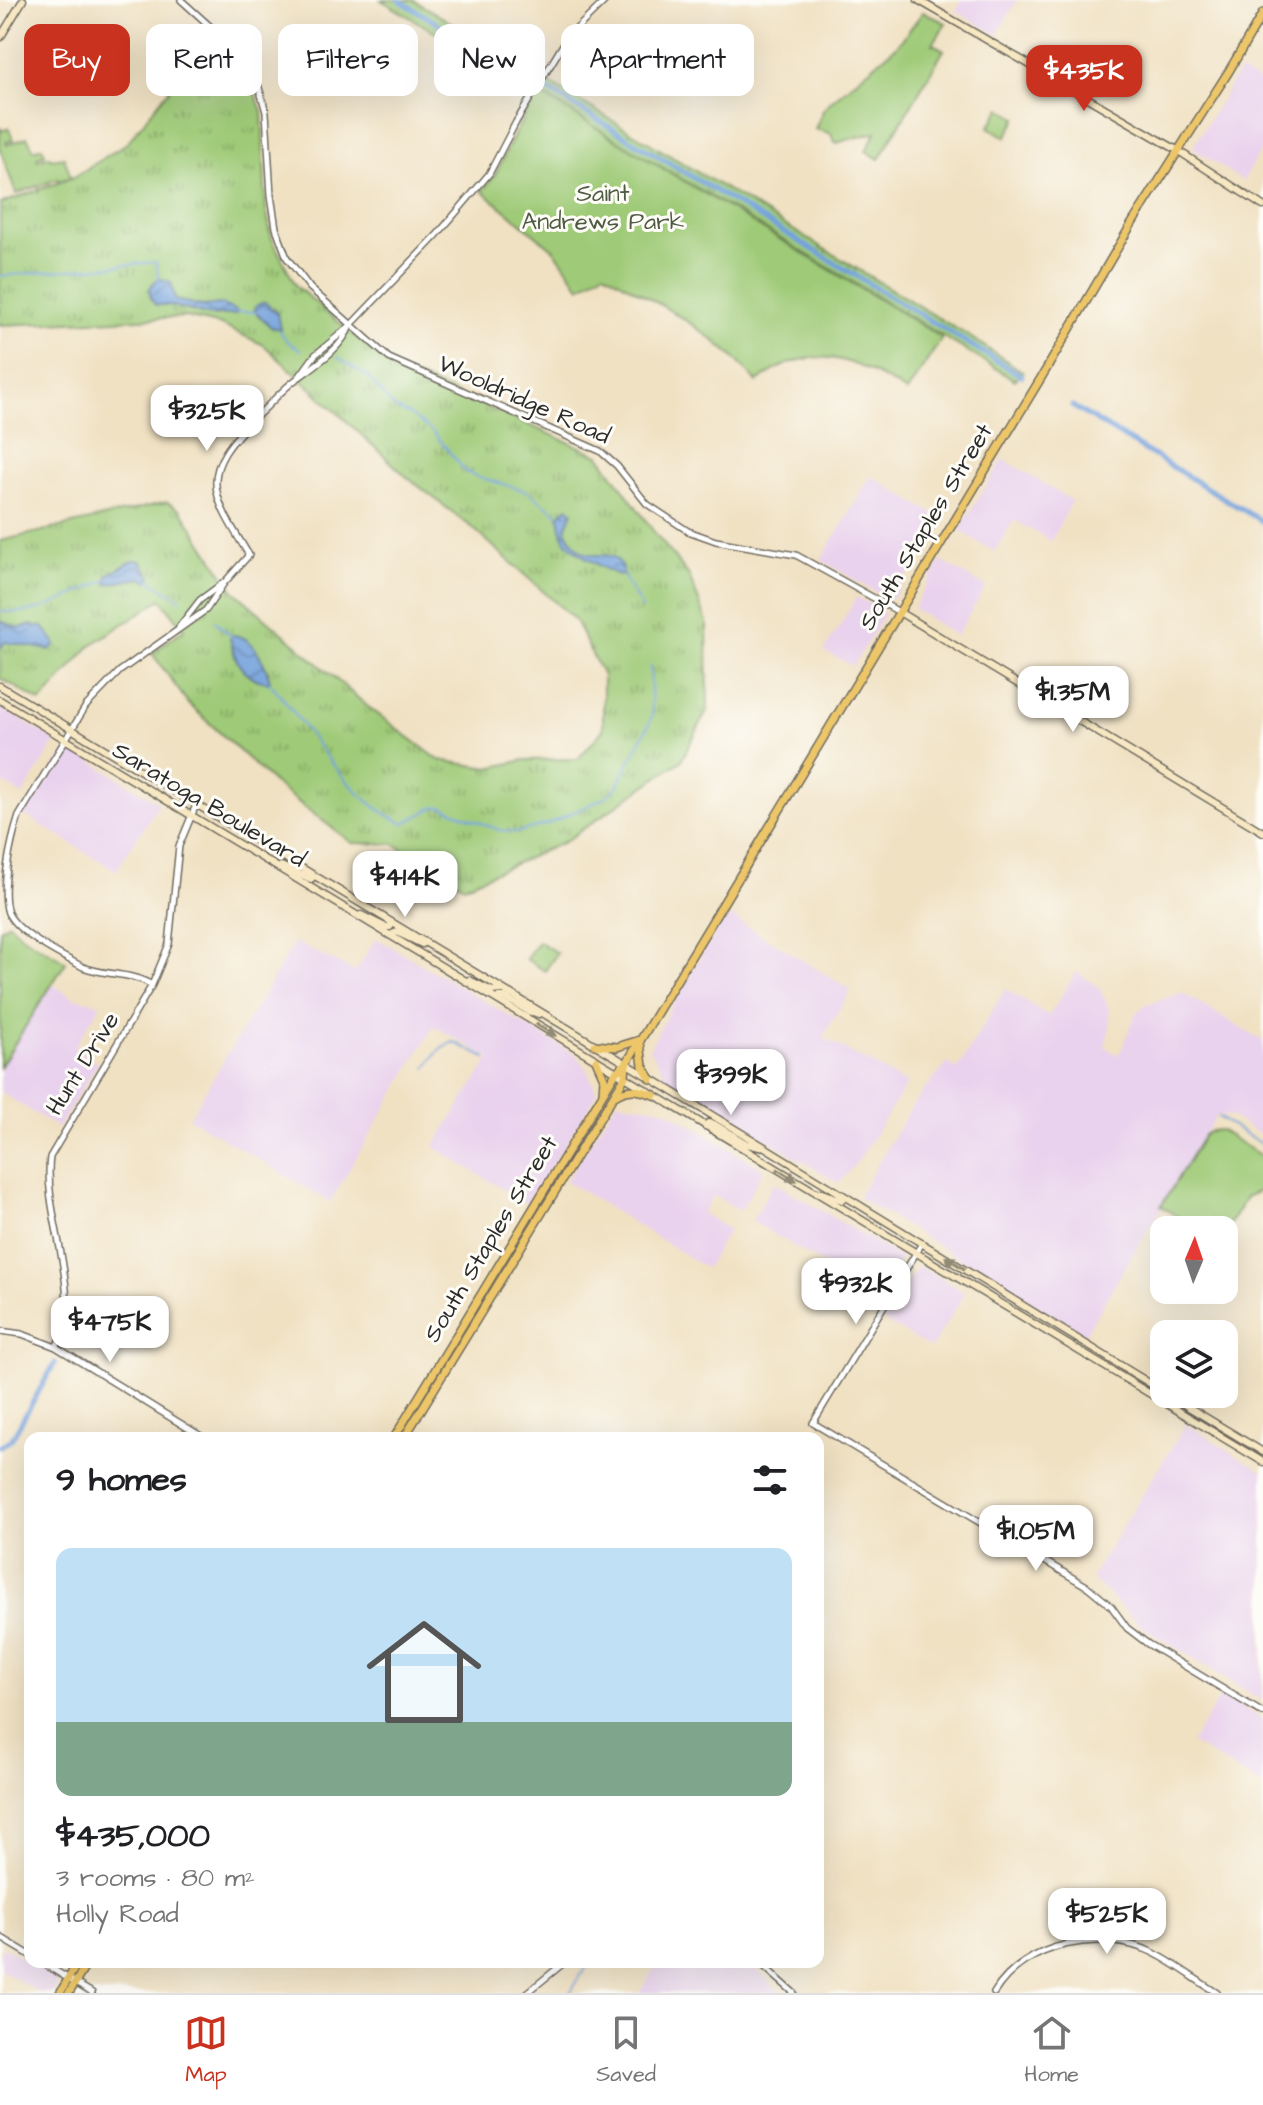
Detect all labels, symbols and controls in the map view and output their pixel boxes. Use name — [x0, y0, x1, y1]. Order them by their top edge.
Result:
chip: Buy — [24, 24, 130, 96]
chip: Rent — [146, 24, 262, 96]
chip: Filters — [278, 24, 418, 96]
chip: New — [434, 24, 545, 96]
chip: Apartment — [561, 24, 754, 96]
pin: $435K — [1028, 45, 1140, 113]
text: $435K — [1044, 53, 1124, 89]
park label: Saint Andrews Park — [522, 177, 684, 239]
street label: Wooldridge Road — [432, 347, 615, 454]
pin: $325K — [151, 385, 263, 453]
text: $325K — [169, 393, 245, 429]
street label: South Staples Street — [851, 417, 1001, 637]
pin: $1.35M — [1008, 666, 1138, 734]
text: $1.35M — [1036, 674, 1110, 710]
street label: Saratoga Boulevard — [105, 734, 312, 877]
pin: $414K — [349, 851, 461, 919]
text: $414K — [371, 859, 439, 895]
street label: Hunt Drive — [38, 1006, 128, 1122]
one-way arrow — [535, 1023, 557, 1037]
pin: $399K — [675, 1049, 787, 1117]
text: $399K — [694, 1057, 768, 1093]
street label: South Staples Street — [416, 1129, 566, 1349]
one-way arrow — [776, 1168, 798, 1182]
north arrow — [1150, 1216, 1238, 1304]
map controls — [1150, 1216, 1238, 1408]
one-way arrow — [944, 1256, 965, 1271]
pin: $932K — [800, 1258, 912, 1326]
text: $932K — [819, 1266, 893, 1302]
pin: $475K — [54, 1296, 166, 1364]
text: $475K — [69, 1304, 151, 1340]
button: layers — [1150, 1320, 1238, 1408]
text: 9 homes — [56, 1456, 187, 1504]
icon: filters — [748, 1458, 792, 1502]
pin: $1.05M — [971, 1505, 1101, 1573]
text: $1.05M — [997, 1513, 1075, 1549]
icon: home — [352, 1600, 496, 1744]
text: $435,000 — [56, 1812, 210, 1860]
text: 3 rooms · 80 m² — [56, 1860, 255, 1896]
pin: $525K — [1051, 1888, 1163, 1956]
text: Holly Road — [56, 1896, 179, 1932]
text: $525K — [1066, 1896, 1148, 1932]
tab: Map — [184, 2011, 228, 2090]
tab: Saved — [596, 2011, 656, 2090]
tab: Home — [1024, 2011, 1079, 2090]

